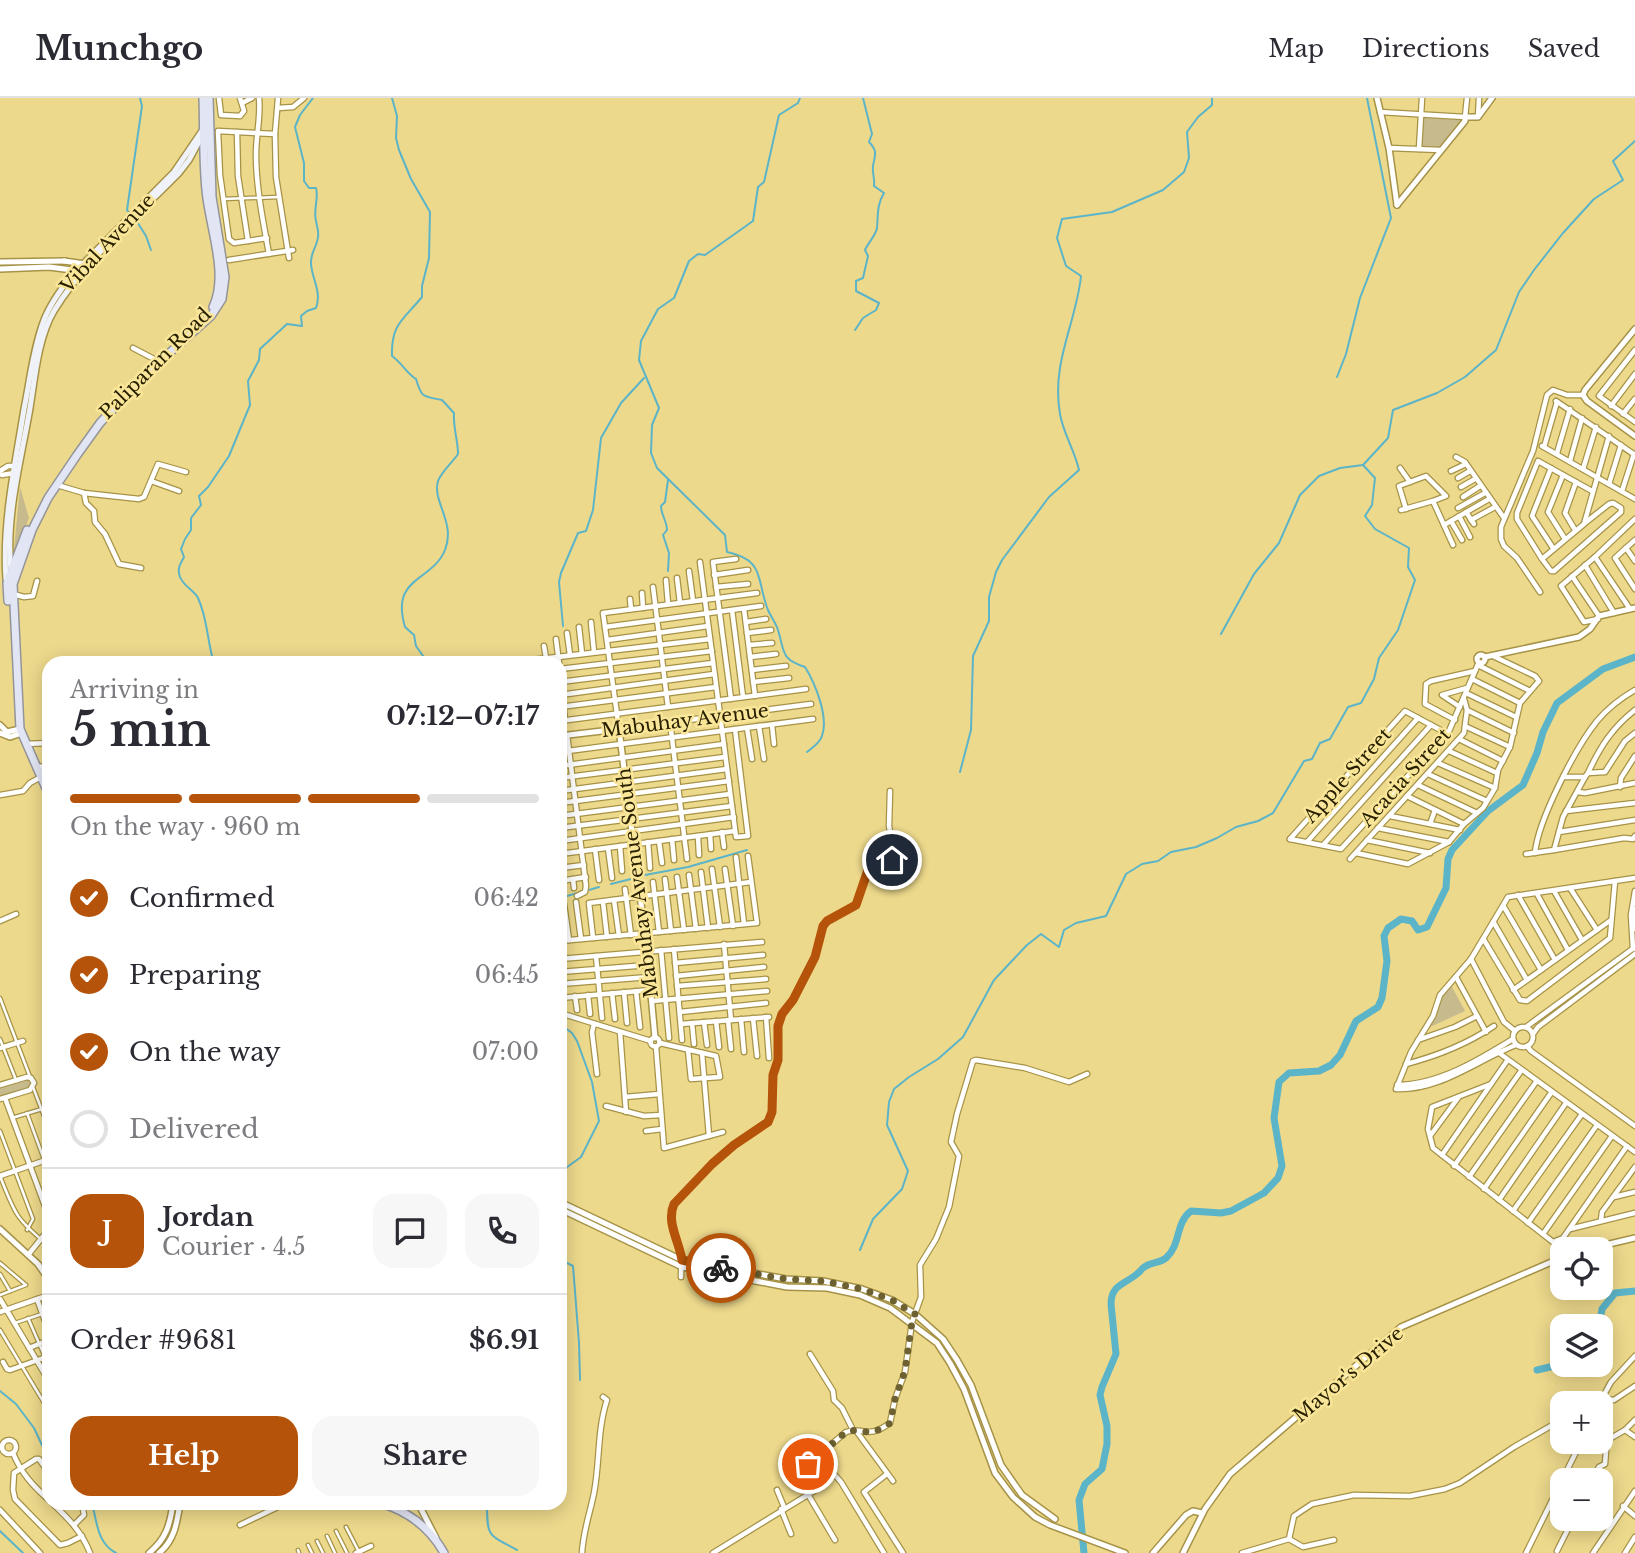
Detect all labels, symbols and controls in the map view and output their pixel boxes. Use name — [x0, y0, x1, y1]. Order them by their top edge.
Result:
text: Munchgo — [35, 28, 203, 69]
text: Map — [1268, 34, 1324, 63]
text: Directions — [1362, 34, 1490, 63]
text: Saved — [1528, 34, 1600, 63]
street label: Vibal Avenue — [55, 189, 159, 298]
street label: Paliparan Road — [95, 303, 216, 424]
text: Arriving in — [70, 676, 199, 704]
street label: Mabuhay Avenue — [600, 699, 770, 742]
text: 07:12–07:17 — [386, 700, 539, 732]
text: 5 min — [70, 701, 211, 758]
street label: Apple Street — [1298, 722, 1397, 828]
street label: Acacia Street — [1354, 723, 1456, 832]
street label: Mabuhay Avenue South — [612, 767, 663, 999]
text: On the way · 960 m — [70, 813, 301, 841]
pin — [862, 830, 922, 890]
icon: home — [873, 841, 911, 879]
icon: check — [70, 879, 108, 917]
text: Confirmed — [129, 882, 274, 914]
text: 06:42 — [474, 884, 539, 912]
icon: check — [70, 956, 108, 994]
text: Preparing — [129, 959, 261, 991]
text: 06:45 — [475, 961, 539, 989]
icon: check — [70, 1033, 108, 1071]
text: On the way — [129, 1036, 281, 1068]
text: 07:00 — [472, 1038, 539, 1066]
text: Delivered — [129, 1113, 259, 1145]
button: chat — [373, 1194, 447, 1268]
button: phone — [465, 1194, 539, 1268]
text: Jordan — [162, 1201, 254, 1233]
text: J — [102, 1215, 112, 1247]
text: Courier · 4.5 — [162, 1233, 306, 1261]
courier — [686, 1233, 756, 1303]
map controls — [1550, 1237, 1613, 1531]
button: locate — [1550, 1237, 1613, 1300]
icon: bike — [702, 1249, 740, 1287]
button: layers — [1550, 1314, 1613, 1377]
street label: Mayor's Drive — [1289, 1322, 1408, 1427]
text: Order #9681 — [70, 1324, 236, 1356]
text: $6.91 — [469, 1324, 539, 1356]
button: + — [1550, 1391, 1613, 1454]
button: Help — [70, 1416, 298, 1496]
button: Share — [312, 1416, 539, 1496]
pin — [778, 1434, 838, 1494]
icon: bag — [789, 1445, 827, 1483]
button: − — [1550, 1468, 1613, 1531]

